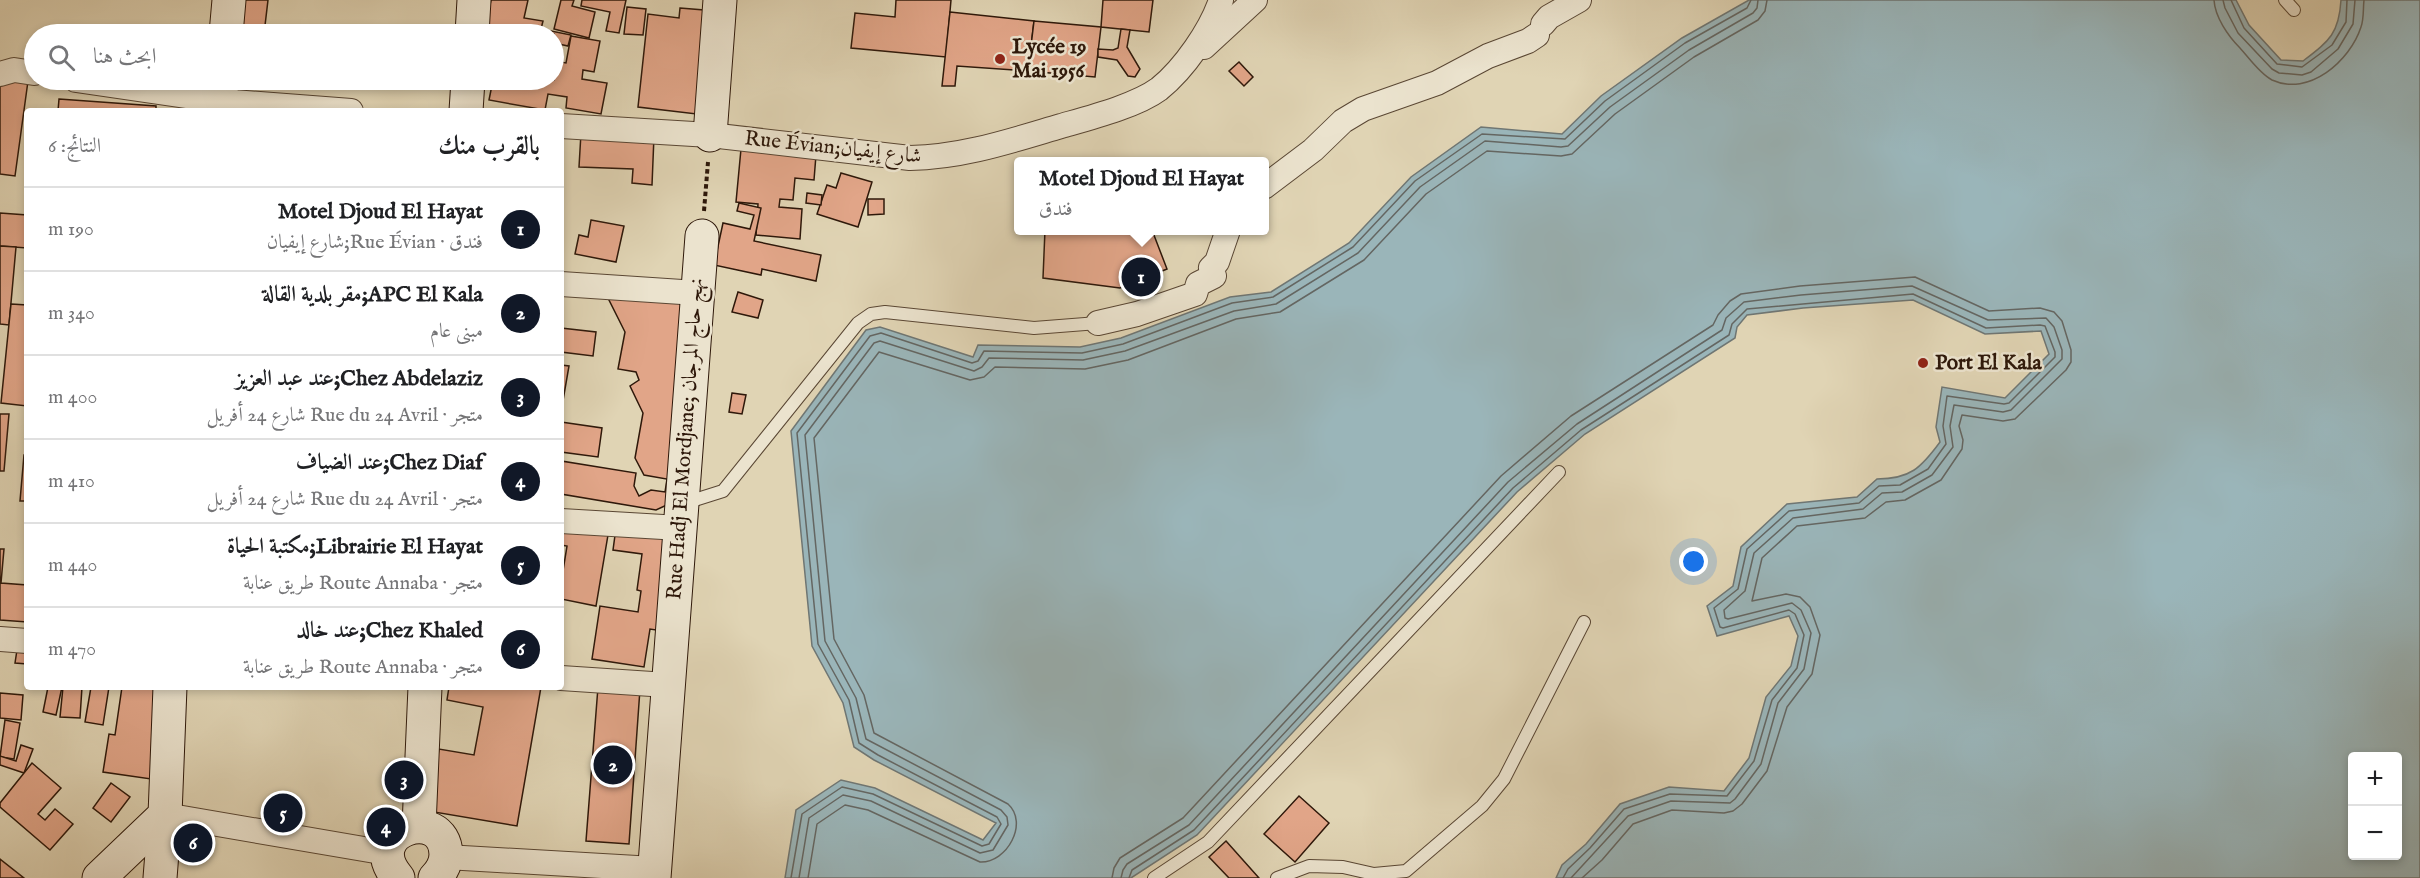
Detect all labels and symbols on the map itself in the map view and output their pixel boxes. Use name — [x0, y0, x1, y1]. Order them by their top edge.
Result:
place label: Lycée 19 Mai 1956 — [1012, 34, 1086, 85]
marker: Lycée 19 Mai 1956 — [993, 52, 1007, 66]
street label: Rue Évian;شارع إيفيان — [743, 124, 923, 174]
pin: 1 — [1122, 254, 1160, 300]
street label: Rue Hadj El Mordjane; نهج حاج المرجان — [661, 277, 715, 601]
place label: Port El Kala — [1935, 350, 2042, 377]
marker: Port El Kala — [1916, 356, 1930, 370]
your location — [1679, 547, 1708, 576]
pin: 2 — [594, 742, 632, 788]
pin: 3 — [384, 758, 424, 802]
pin: 5 — [264, 790, 302, 836]
pin: 4 — [366, 804, 406, 850]
pin: 6 — [174, 820, 212, 866]

